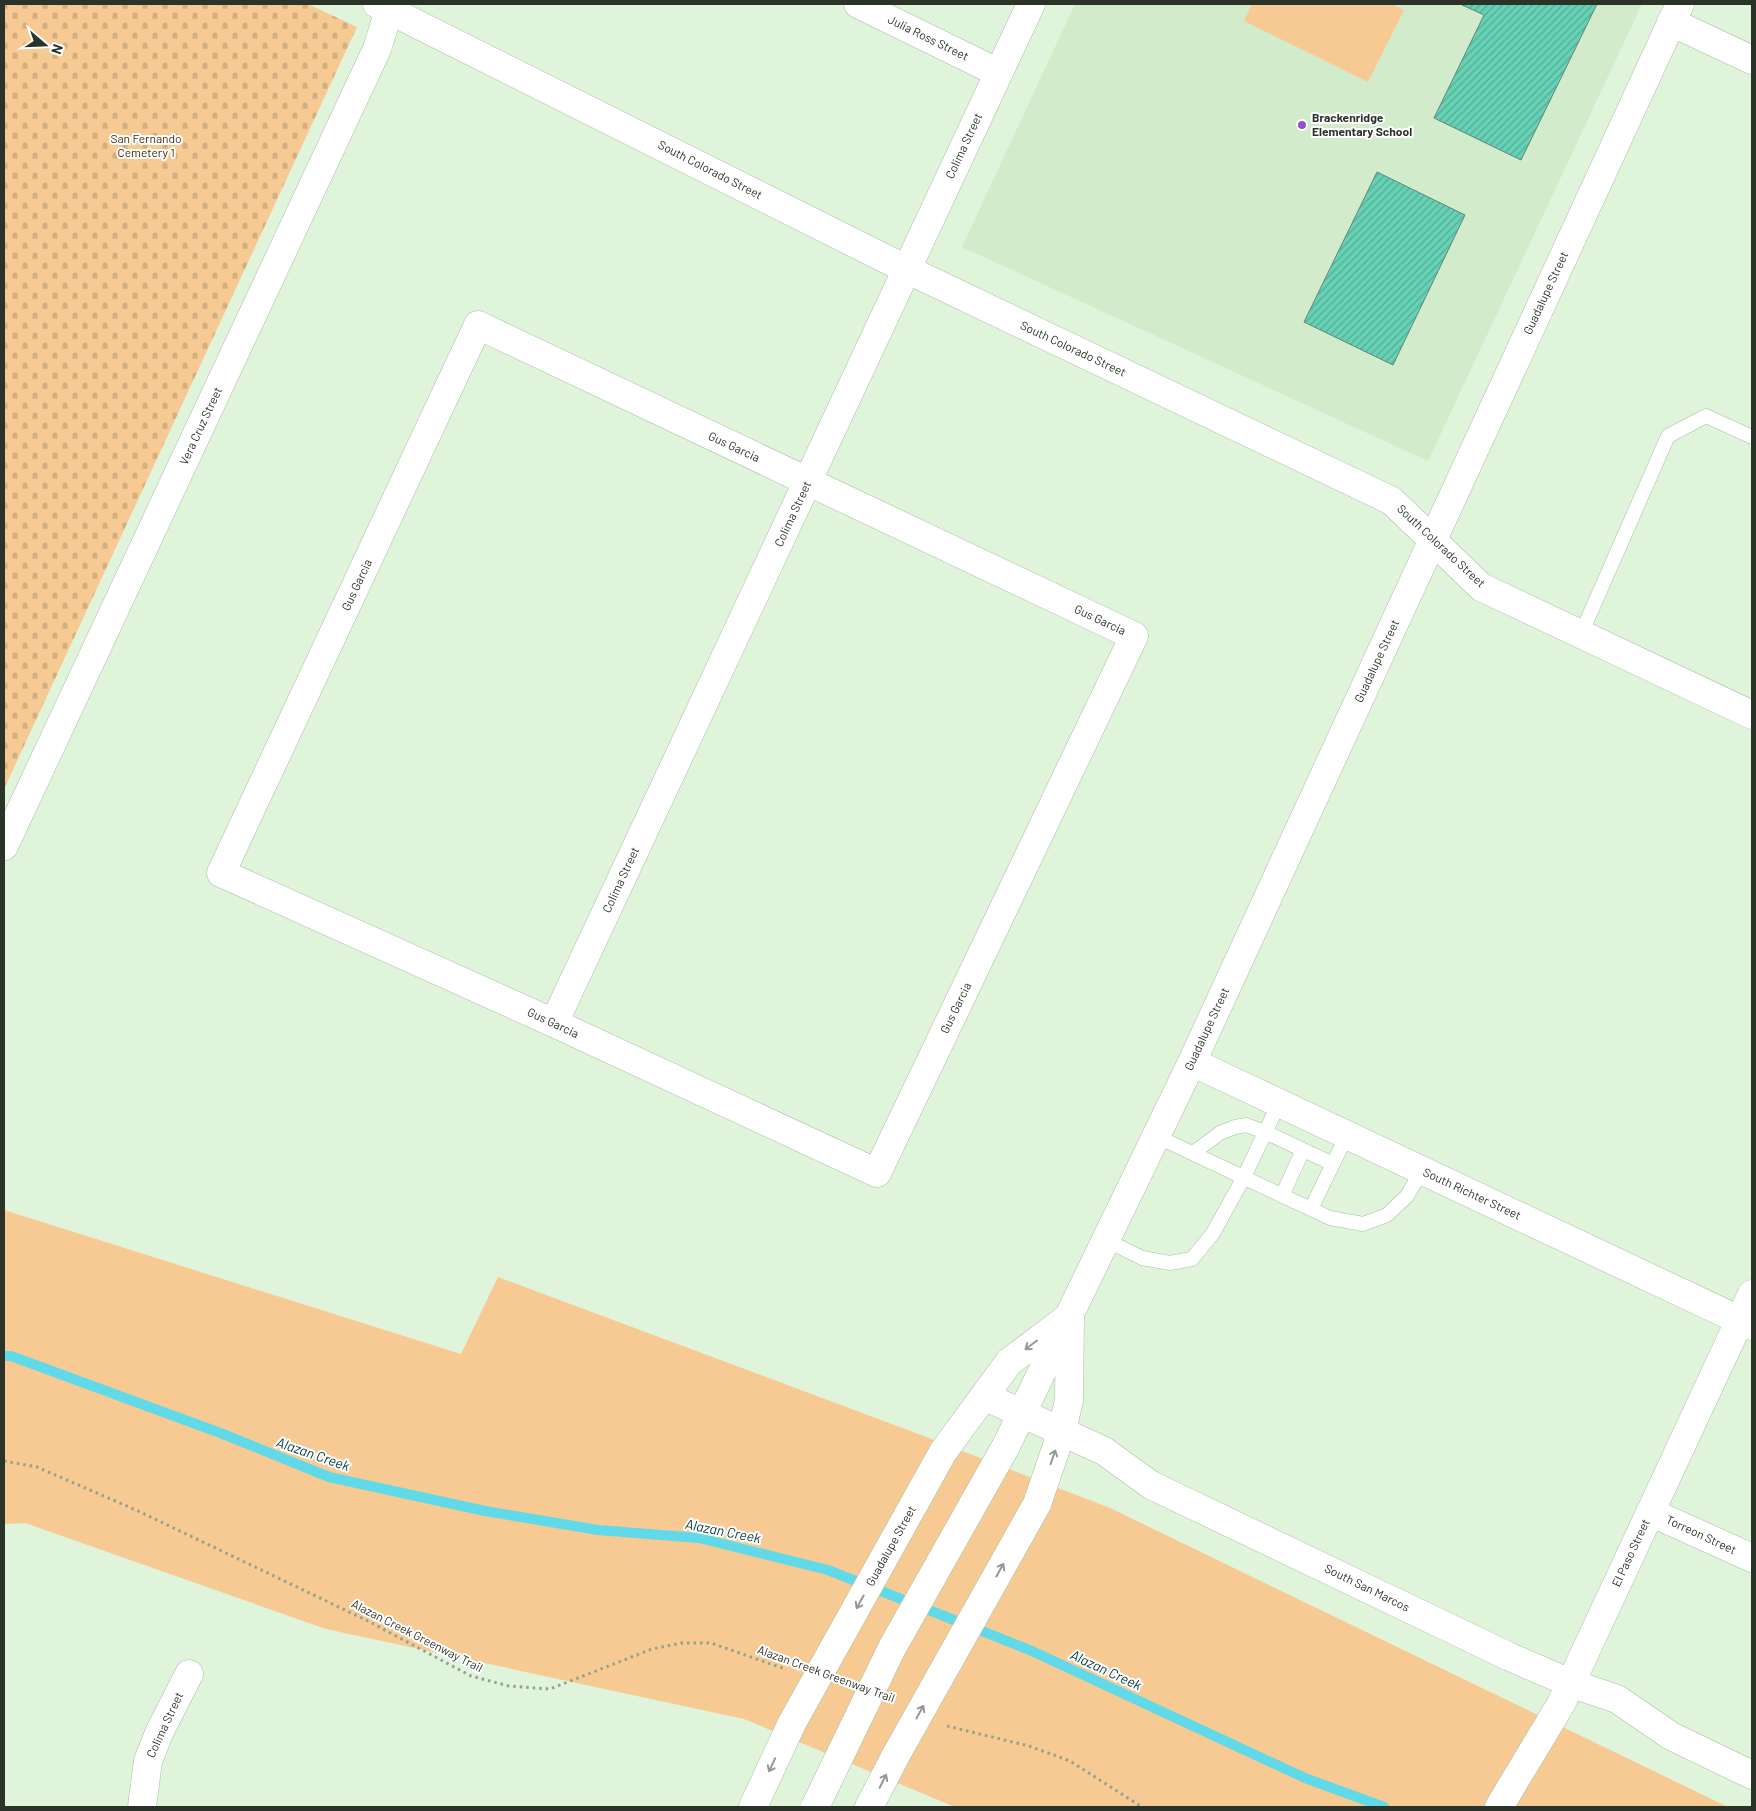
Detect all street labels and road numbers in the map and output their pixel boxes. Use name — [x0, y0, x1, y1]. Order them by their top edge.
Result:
street label: Julia Ross Street — [886, 12, 971, 63]
street label: Colima Street — [942, 111, 984, 181]
street label: South Colorado Street — [656, 137, 765, 201]
street label: Guadalupe Street — [1520, 249, 1570, 336]
street label: South Colorado Street — [1018, 317, 1129, 379]
street label: Vera Cruz Street — [176, 384, 224, 467]
street label: Gus Garcia — [706, 428, 762, 464]
street label: Colima Street — [771, 479, 813, 549]
street label: South Colorado Street — [1395, 501, 1489, 590]
street label: Gus Garcia — [338, 557, 374, 613]
street label: Gus Garcia — [1072, 601, 1128, 637]
street label: Guadalupe Street — [1351, 617, 1401, 704]
street label: Colima Street — [599, 845, 641, 915]
street label: Gus Garcia — [937, 980, 973, 1035]
street label: Guadalupe Street — [1181, 985, 1231, 1072]
street label: Gus Garcia — [525, 1004, 581, 1040]
street label: South Richter Street — [1421, 1164, 1524, 1222]
street label: Guadalupe Street — [862, 1503, 918, 1588]
street label: Torreon Street — [1664, 1512, 1739, 1556]
street label: El Paso Street — [1608, 1516, 1652, 1589]
street label: South San Marcos — [1323, 1560, 1412, 1614]
street label: Alazan Creek Greenway Trail — [350, 1596, 485, 1674]
street label: Alazan Creek Greenway Trail — [756, 1642, 897, 1704]
street label: Colima Street — [143, 1690, 185, 1760]

